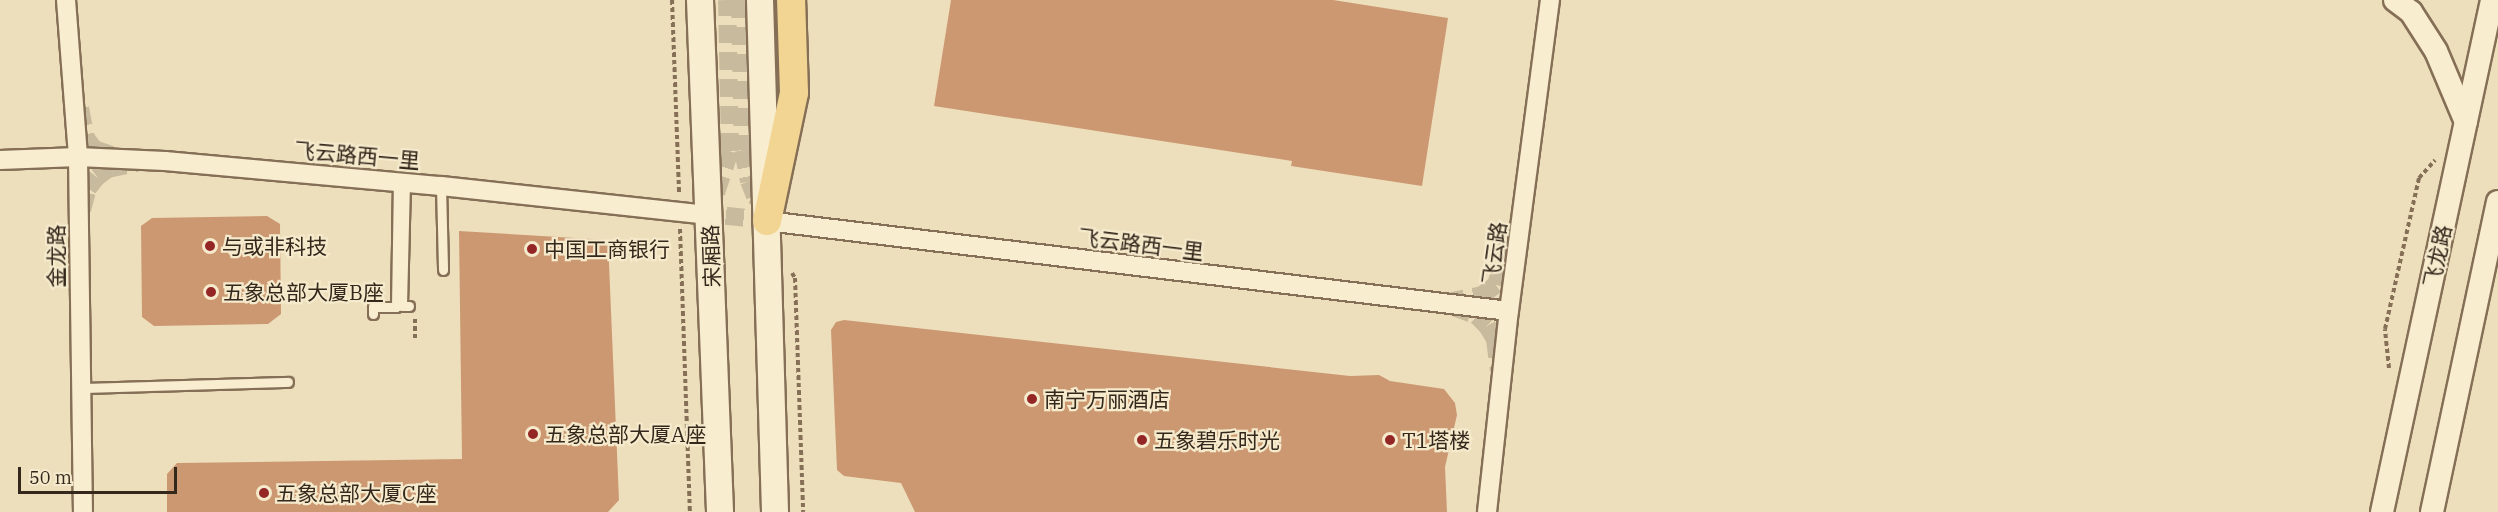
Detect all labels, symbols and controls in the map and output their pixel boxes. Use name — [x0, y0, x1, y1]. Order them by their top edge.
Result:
street label: 飞云路西一里 — [293, 137, 421, 173]
street label: 飞云路 — [1477, 220, 1511, 286]
street label: 飞龙路 — [2418, 223, 2456, 289]
street label: 宋厢路 — [697, 224, 725, 288]
street label: 飞云路西一里 — [1077, 224, 1205, 264]
street label: 金龙路 — [43, 225, 69, 287]
place label: 与或非科技 — [222, 233, 327, 259]
place label: 中国工商银行 — [544, 236, 670, 262]
marker: 与或非科技 — [203, 239, 217, 253]
marker: 中国工商银行 — [525, 242, 539, 256]
place label: 五象总部大厦B座 — [223, 279, 384, 305]
marker: 五象总部大厦B座 — [204, 285, 218, 299]
place label: 南宁万丽酒店 — [1044, 386, 1170, 412]
marker: 南宁万丽酒店 — [1025, 392, 1039, 406]
place label: 五象总部大厦A座 — [545, 421, 706, 447]
marker: 五象总部大厦A座 — [526, 427, 540, 441]
place label: 五象碧乐时光 — [1154, 427, 1280, 453]
place label: T1塔楼 — [1402, 427, 1470, 453]
marker: 五象碧乐时光 — [1135, 433, 1149, 447]
marker: T1塔楼 — [1383, 433, 1397, 447]
scale bar — [21, 455, 180, 493]
text: 50 m — [29, 466, 72, 489]
place label: 五象总部大厦C座 — [276, 480, 437, 506]
marker: 五象总部大厦C座 — [257, 486, 271, 500]

